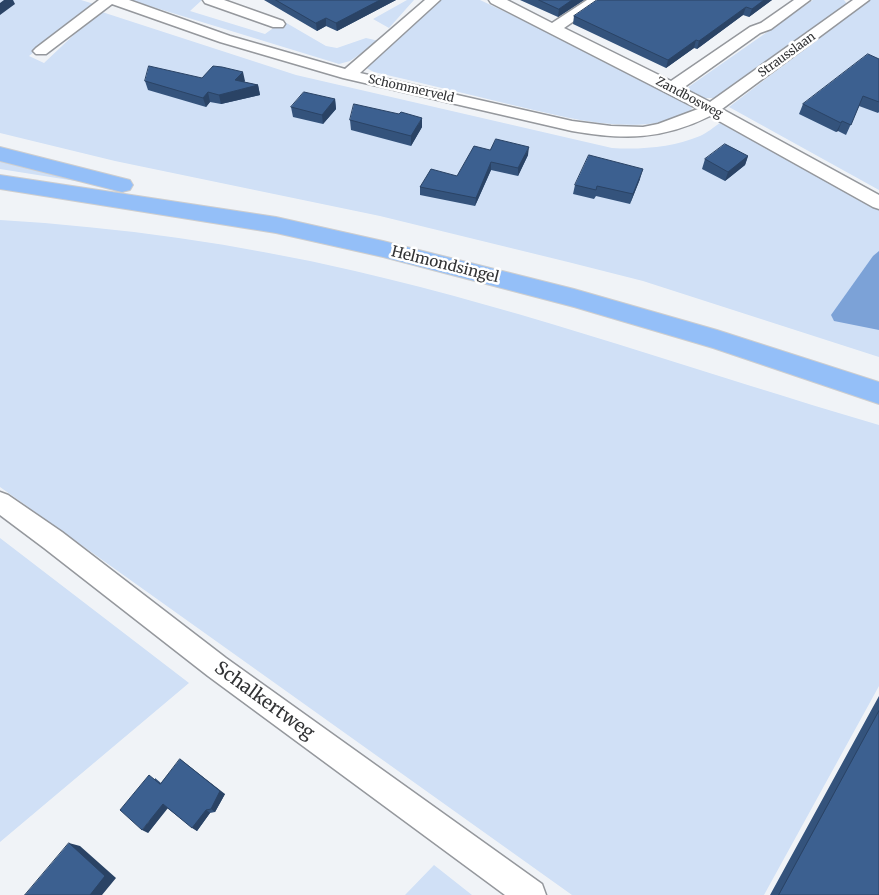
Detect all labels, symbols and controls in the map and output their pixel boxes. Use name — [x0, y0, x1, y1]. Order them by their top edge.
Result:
street label: Strausslaan — [756, 29, 818, 81]
street label: Schommerveld — [367, 72, 455, 106]
street label: Zandbosweg — [653, 74, 725, 122]
street label: Helmondsingel — [389, 243, 501, 287]
street label: Schalkertweg — [210, 658, 318, 744]

